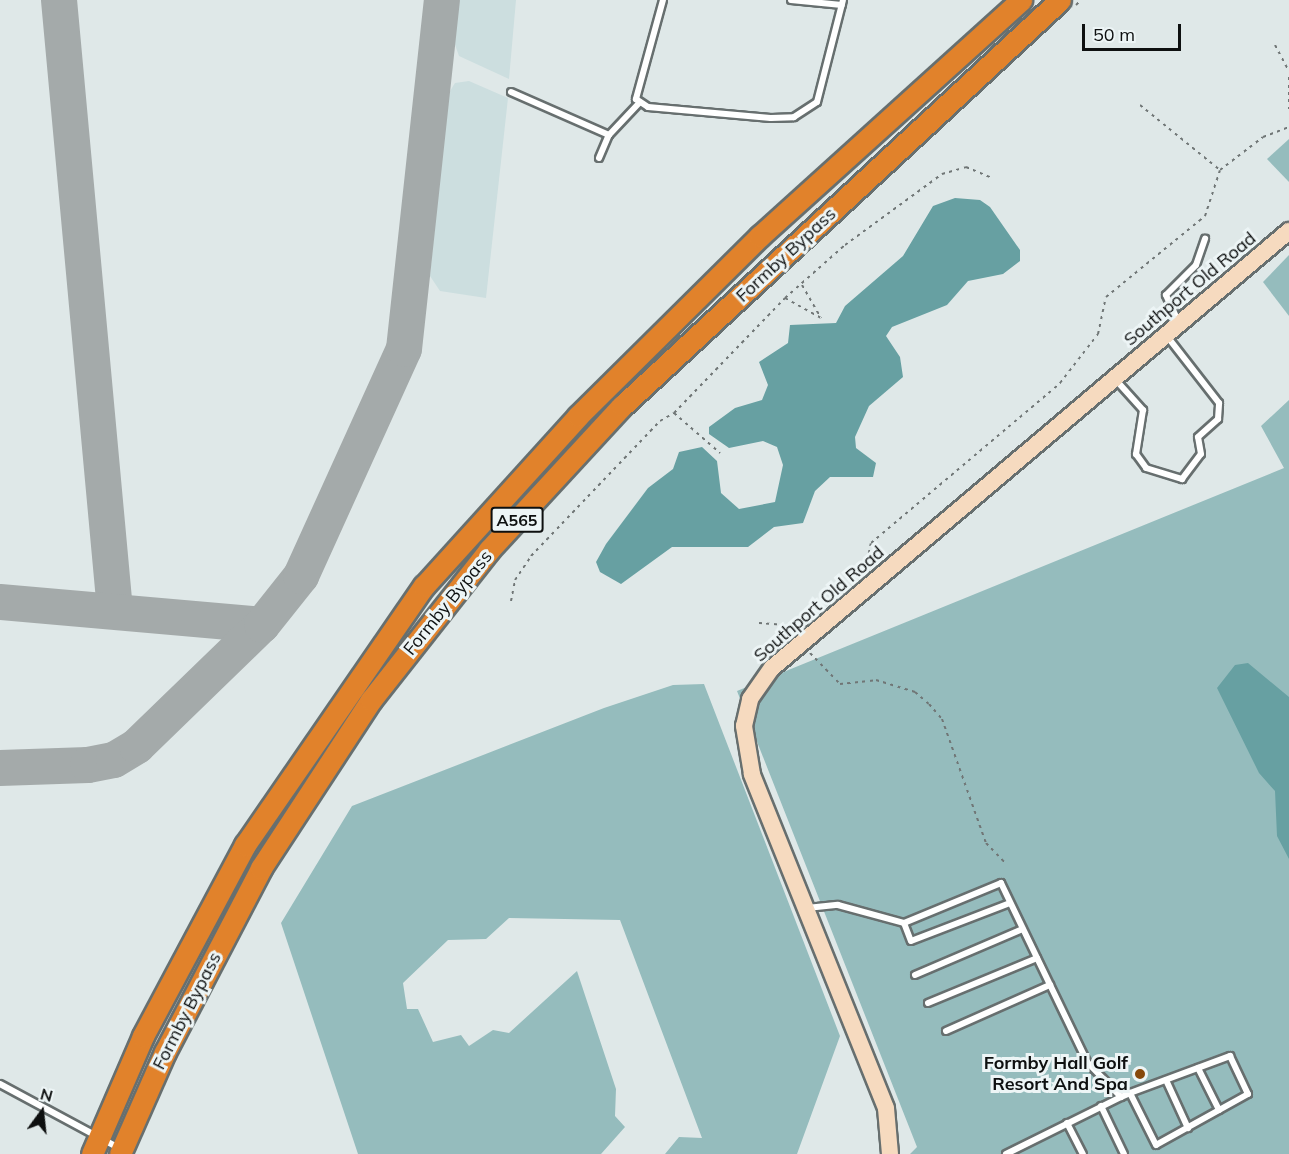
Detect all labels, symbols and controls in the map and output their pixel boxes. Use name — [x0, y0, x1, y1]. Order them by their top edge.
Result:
scale bar — [1085, 12, 1184, 50]
text: 50 m — [1093, 23, 1135, 46]
street label: Formby Bypass — [732, 203, 840, 307]
street label: Southport Old Road — [1120, 227, 1260, 351]
road number: A565 — [490, 507, 544, 533]
street label: Southport Old Road — [749, 542, 889, 666]
street label: Formby Bypass — [399, 546, 497, 660]
street label: Formby Bypass — [148, 949, 226, 1073]
place label: Formby Hall Golf Resort And Spa — [984, 1053, 1128, 1096]
marker: Formby Hall Golf Resort And Spa — [1133, 1067, 1147, 1081]
north arrow — [12, 1082, 72, 1142]
text: N — [38, 1083, 55, 1106]

